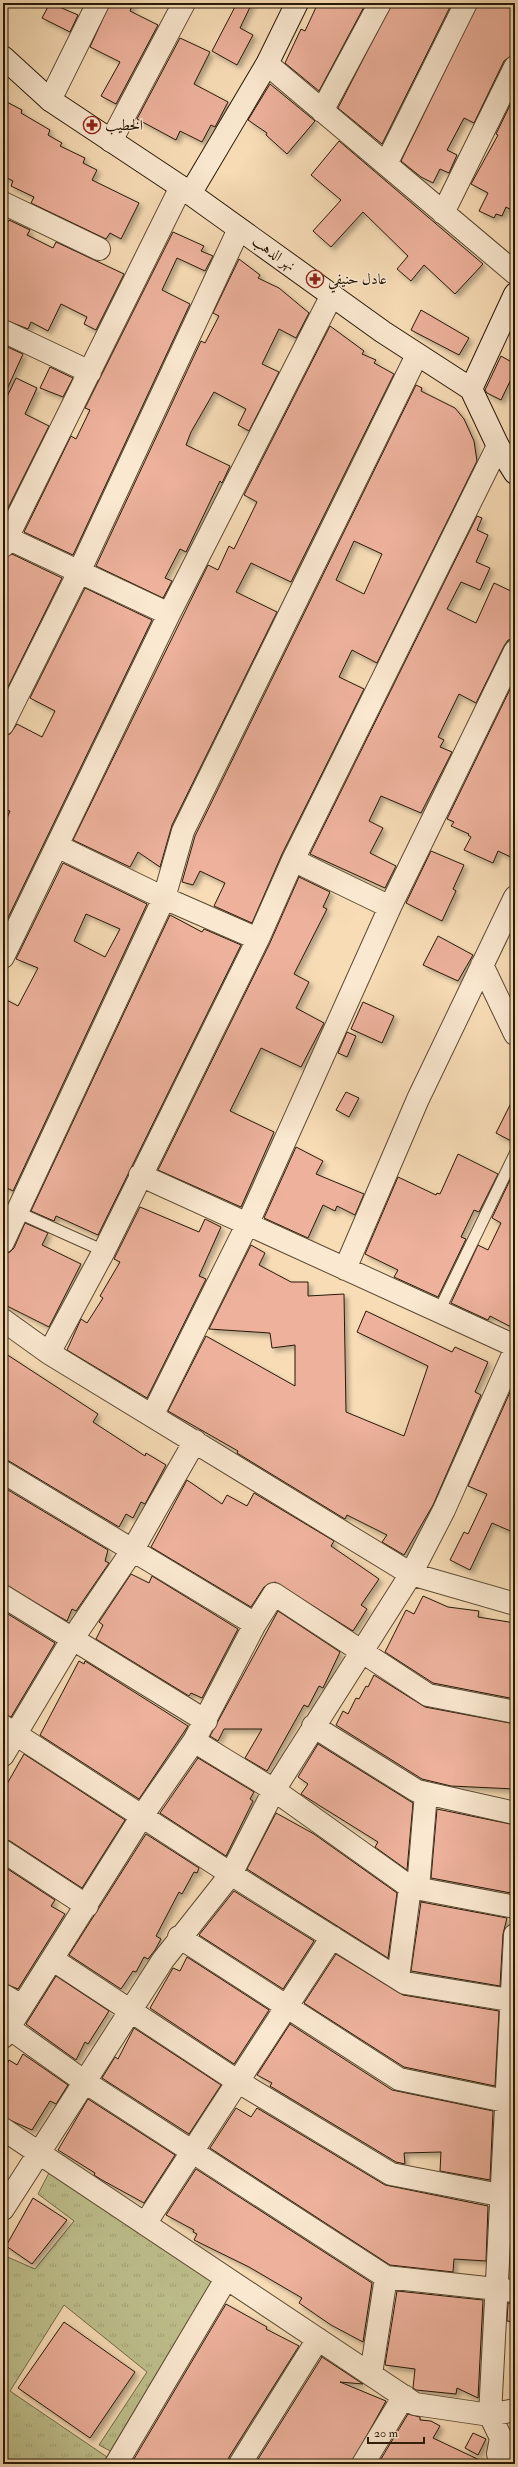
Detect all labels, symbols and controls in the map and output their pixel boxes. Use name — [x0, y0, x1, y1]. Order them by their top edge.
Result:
pharmacy icon: الخطيب — [82, 115, 102, 135]
place label: الخطيب — [105, 116, 143, 135]
street label: نهر الدهب — [248, 231, 299, 275]
pharmacy icon: عادل حنيفي — [305, 269, 325, 289]
place label: عادل حنيفي — [328, 270, 387, 293]
scale bar — [368, 2419, 424, 2445]
text: 20 m — [374, 2426, 399, 2441]

